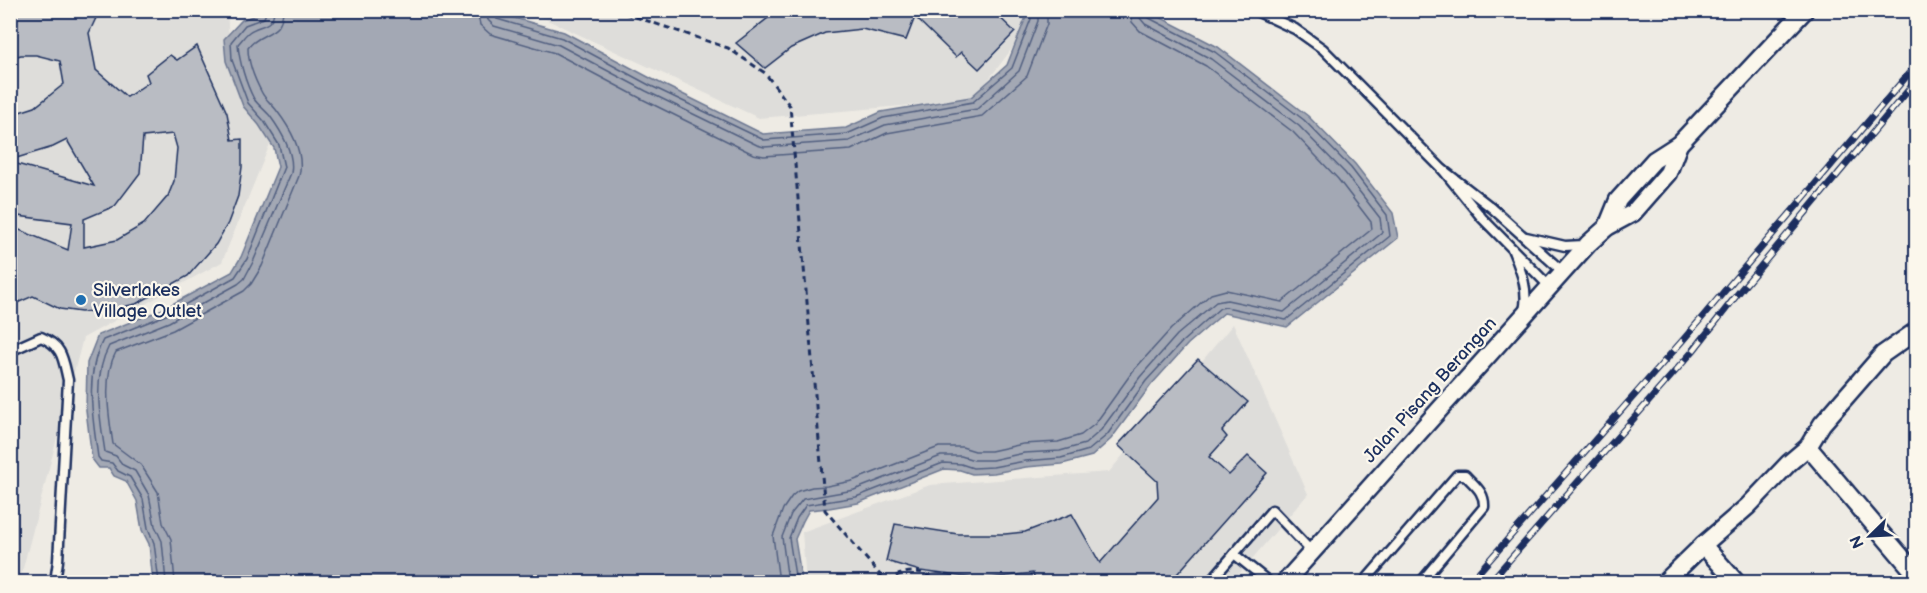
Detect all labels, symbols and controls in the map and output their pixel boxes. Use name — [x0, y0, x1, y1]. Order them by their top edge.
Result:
place label: Silverlakes Village Outlet — [93, 280, 202, 322]
marker: Silverlakes Village Outlet — [74, 293, 88, 307]
street label: Jalan Pisang Berangan — [1359, 313, 1501, 467]
north arrow — [1840, 506, 1900, 566]
text: N — [1847, 532, 1869, 551]

